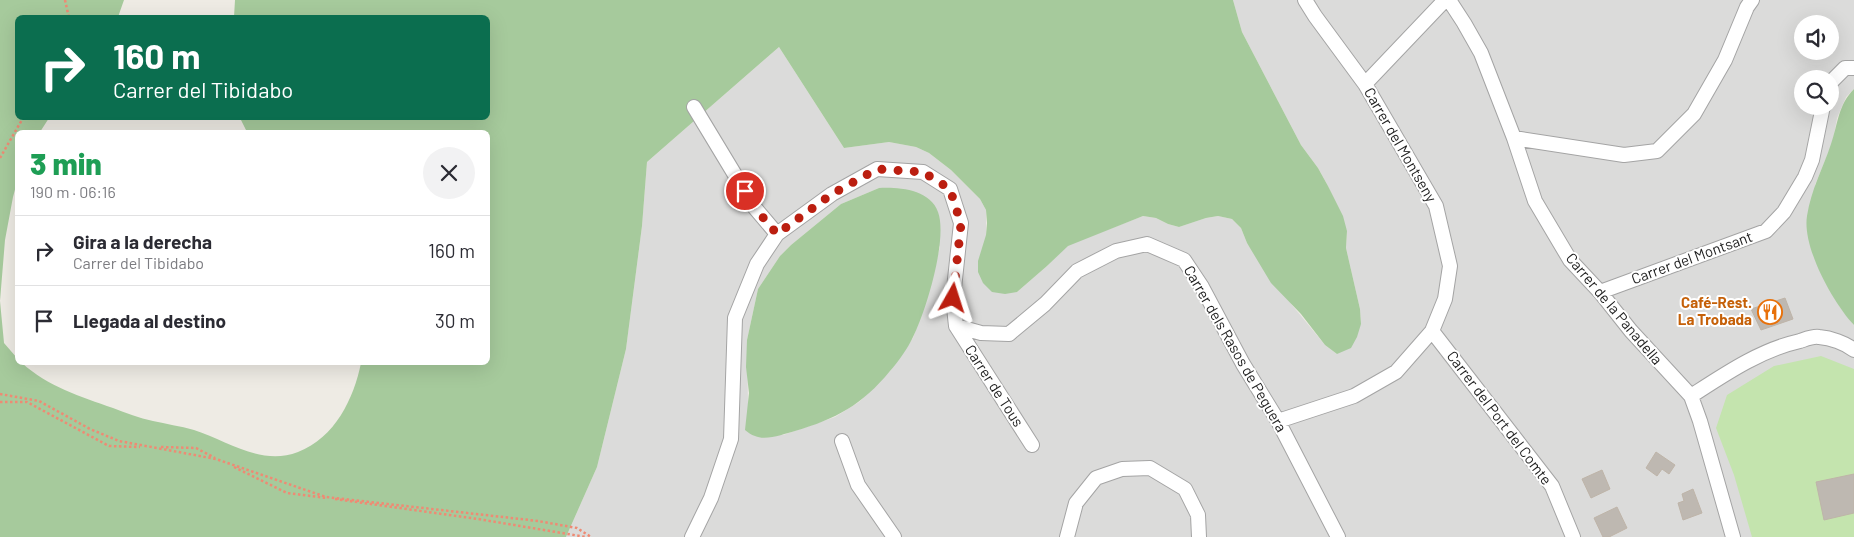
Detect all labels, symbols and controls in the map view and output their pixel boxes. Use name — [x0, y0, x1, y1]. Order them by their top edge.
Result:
map controls — [1794, 15, 1839, 115]
button: sound — [1794, 15, 1839, 60]
text: 160 m — [113, 34, 200, 76]
icon: right — [30, 35, 95, 100]
button: search — [1794, 70, 1839, 115]
text: Carrer del Tibidabo — [113, 76, 293, 102]
street label: Carrer del Montseny — [1361, 84, 1441, 205]
text: 3 min — [30, 145, 102, 181]
button: close — [423, 147, 475, 199]
pin — [724, 170, 766, 212]
icon: arrive — [731, 177, 759, 205]
text: 190 m · 06:16 — [30, 182, 116, 201]
street label: Carrer del Montsant — [1629, 227, 1755, 287]
text: Gira a la derecha — [73, 230, 212, 253]
icon: right — [30, 237, 58, 265]
text: 160 m — [428, 239, 475, 262]
street label: Carrer de la Panadella — [1563, 249, 1667, 368]
text: Carrer del Tibidabo — [73, 253, 204, 272]
street label: Carrer dels Rasos de Peguera — [1181, 262, 1291, 435]
position arrow — [926, 271, 978, 323]
place label: Café-Rest. La Trobada — [1678, 293, 1752, 328]
restaurant icon: Café-Rest. La Trobada — [1757, 299, 1783, 325]
icon: arrive — [30, 307, 58, 335]
text: Llegada al destino — [73, 309, 226, 332]
text: 30 m — [435, 309, 475, 332]
street label: Carrer de Tous — [962, 341, 1028, 430]
street label: Carrer del Port del Comte — [1444, 347, 1556, 488]

